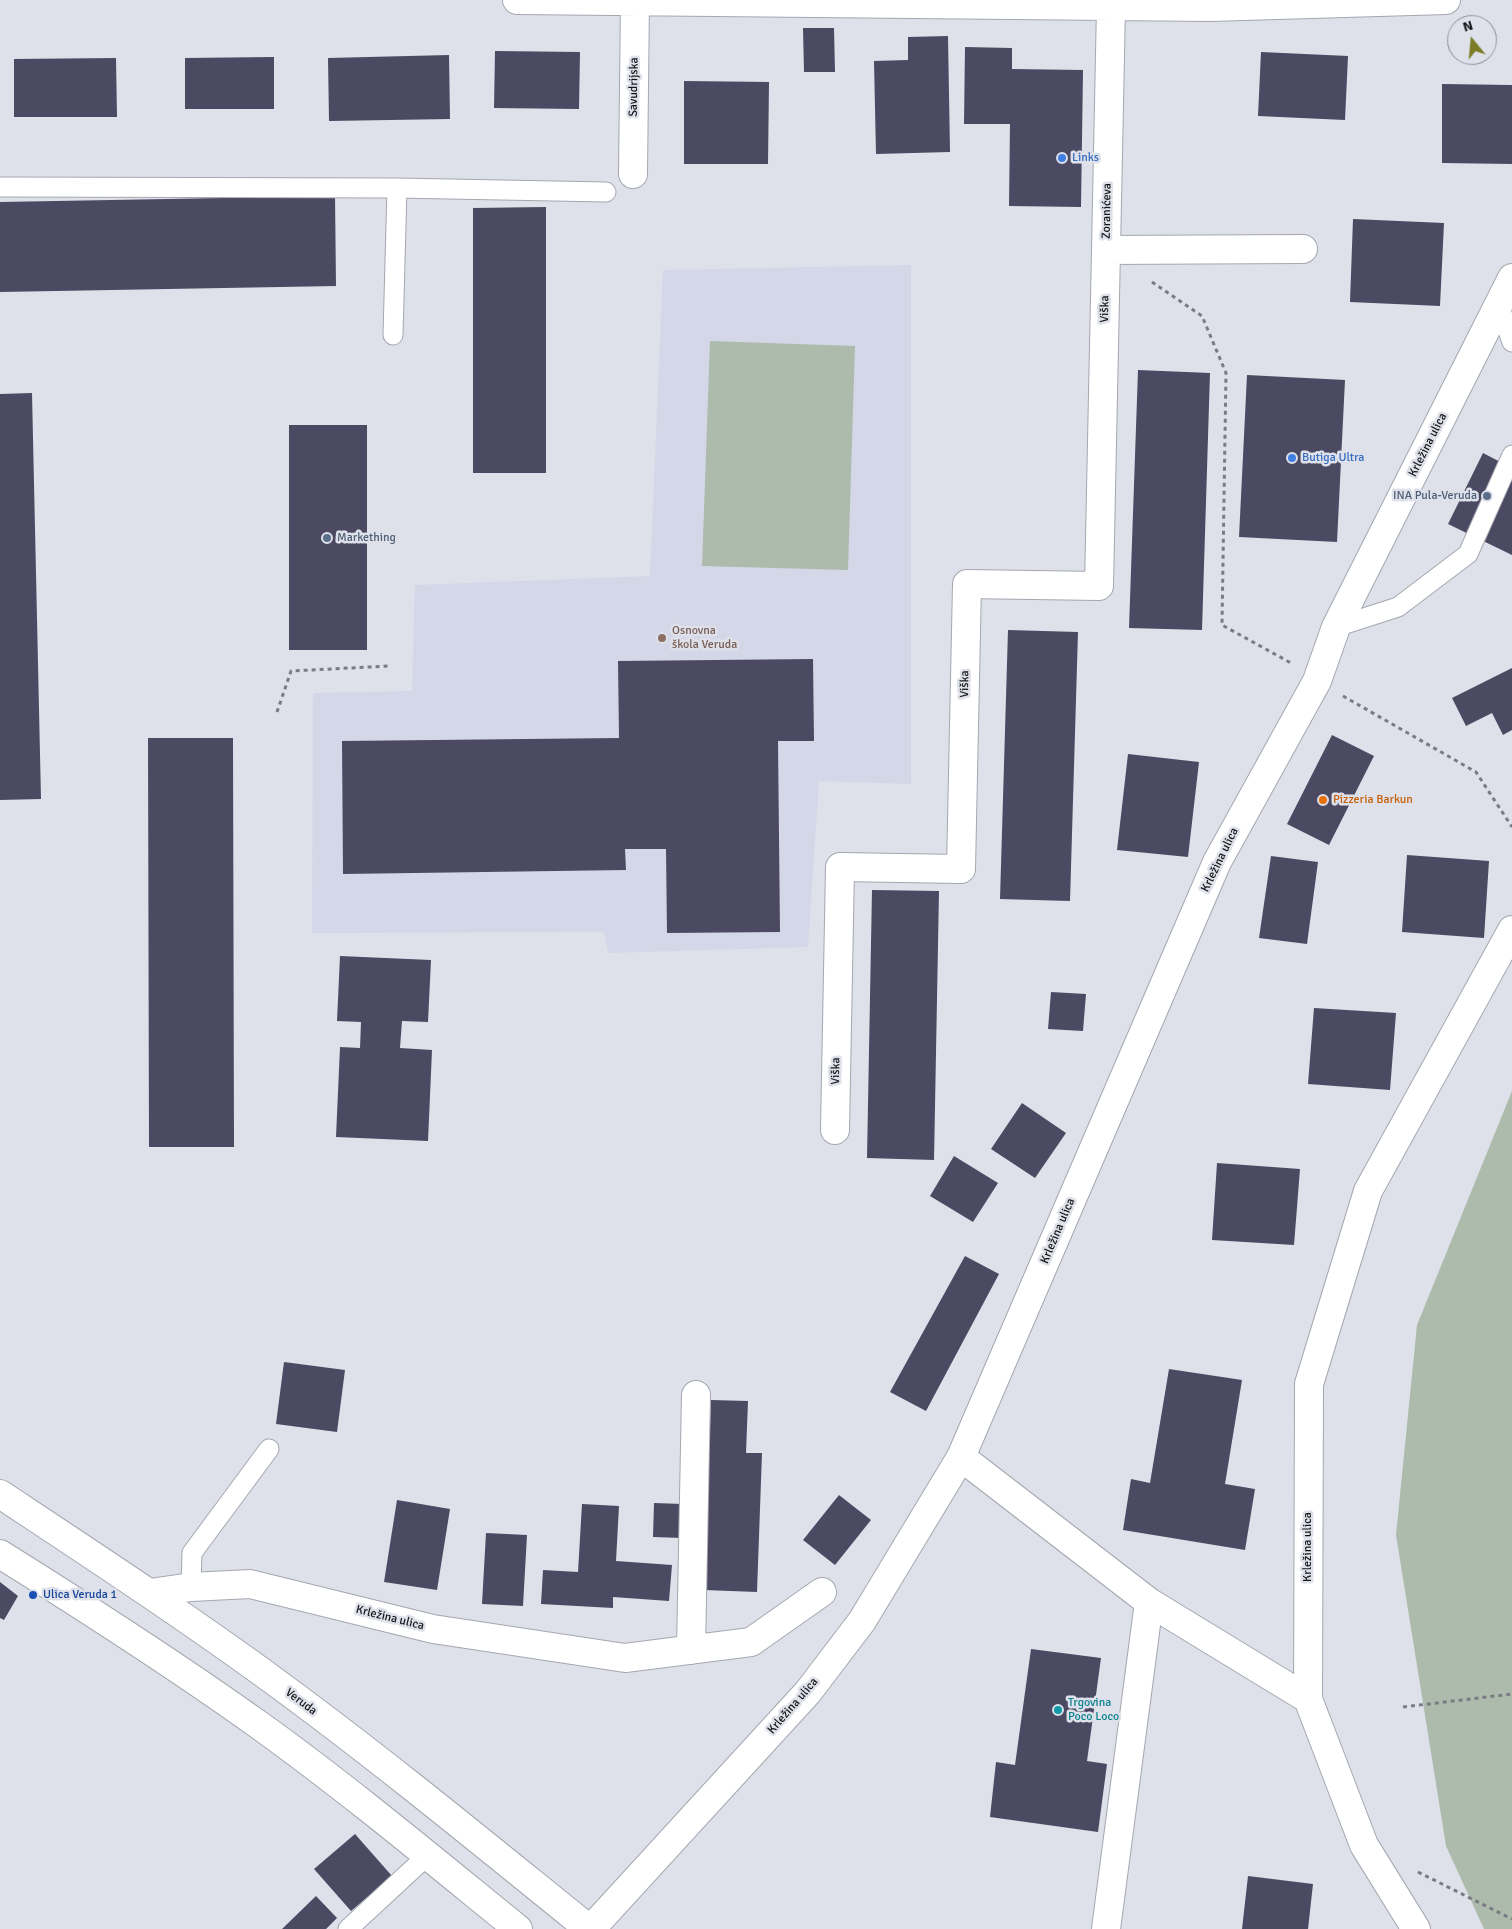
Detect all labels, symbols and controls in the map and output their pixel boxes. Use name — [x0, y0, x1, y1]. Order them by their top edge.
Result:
north arrow — [1447, 15, 1497, 65]
text: N — [1461, 17, 1475, 36]
street label: Savudrijska — [626, 57, 642, 117]
place label: Links — [1072, 151, 1099, 165]
marker: Links — [1056, 152, 1068, 164]
street label: Zoranićeva — [1099, 183, 1115, 239]
street label: Viška — [1098, 295, 1112, 323]
street label: Krležina ulica — [1406, 411, 1450, 479]
place label: Butiga Ultra — [1302, 451, 1364, 465]
marker: Butiga Ultra — [1286, 452, 1298, 464]
place label: INA Pula-Veruda — [1393, 489, 1477, 503]
marker: INA Pula-Veruda — [1481, 490, 1493, 502]
place label: Markething — [337, 531, 396, 545]
marker: Markething — [321, 532, 333, 544]
place label: Osnovna škola Veruda — [672, 624, 737, 652]
marker: Osnovna škola Veruda — [656, 632, 668, 644]
street label: Viška — [958, 670, 972, 698]
place label: Pizzeria Barkun — [1333, 793, 1413, 807]
marker: Pizzeria Barkun — [1317, 794, 1329, 806]
street label: Krležina ulica — [1198, 825, 1242, 895]
street label: Viška — [829, 1057, 843, 1085]
street label: Krležina ulica — [1038, 1196, 1078, 1266]
street label: Krležina ulica — [1301, 1512, 1315, 1582]
place label: Ulica Veruda 1 — [43, 1588, 117, 1602]
marker: Ulica Veruda 1 — [27, 1589, 39, 1601]
street label: Krležina ulica — [354, 1603, 426, 1633]
street label: Krležina ulica — [765, 1675, 821, 1737]
street label: Veruda — [282, 1686, 320, 1718]
place label: Trgovina Poco Loco — [1068, 1696, 1119, 1724]
marker: Trgovina Poco Loco — [1052, 1704, 1064, 1716]

